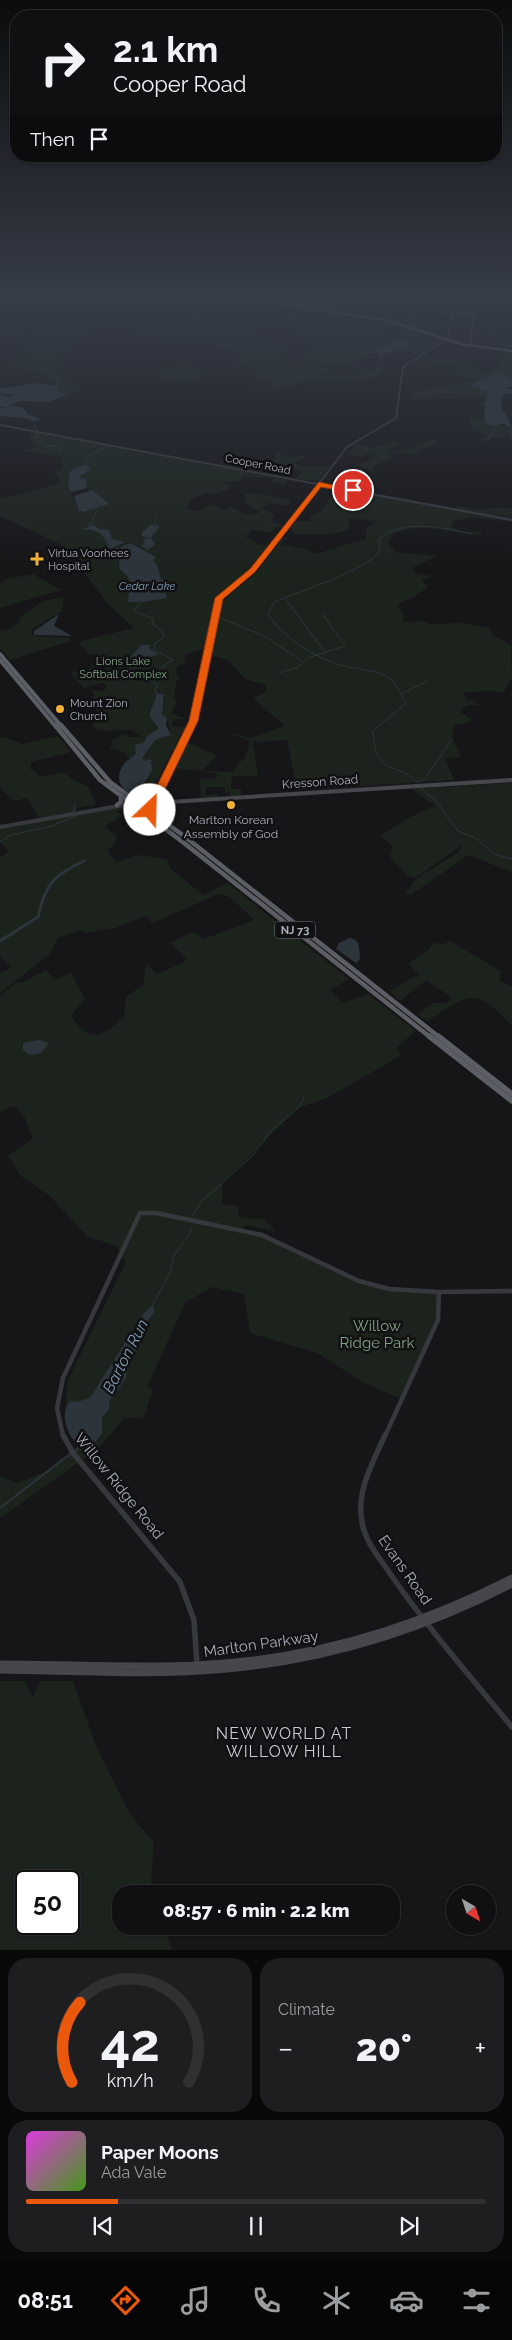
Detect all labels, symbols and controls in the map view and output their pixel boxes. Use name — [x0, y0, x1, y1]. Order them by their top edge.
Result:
text: 2.1 km — [113, 29, 218, 70]
icon: right — [30, 30, 95, 95]
text: Cooper Road — [113, 71, 246, 97]
icon: arrive — [85, 125, 113, 153]
text: Then — [30, 128, 75, 150]
street label: Cooper Road — [224, 452, 292, 477]
pin — [332, 469, 374, 511]
icon: arrive — [339, 476, 367, 504]
place label: Virtua Voorhees Hospital — [48, 547, 129, 573]
marker: Virtua Voorhees Hospital — [30, 552, 44, 566]
water label: Cedar Lake — [119, 580, 175, 593]
park label: Lions Lake Softball Complex — [79, 655, 167, 681]
place label: Mount Zion Church — [70, 697, 128, 723]
marker: Mount Zion Church — [54, 703, 66, 715]
street label: Kresson Road — [281, 772, 359, 792]
position arrow — [123, 783, 175, 835]
marker: Marlton Korean Assembly of God — [225, 799, 237, 811]
place label: Marlton Korean Assembly of God — [184, 813, 278, 841]
road number: NJ 73 — [275, 922, 315, 938]
water label: Barton Run — [99, 1316, 152, 1396]
park label: Willow Ridge Park — [340, 1317, 414, 1352]
street label: Willow Ridge Road — [71, 1429, 167, 1543]
street label: Evans Road — [375, 1532, 435, 1608]
street label: Marlton Parkway — [202, 1627, 320, 1661]
district label: NEW WORLD AT WILLOW HILL — [216, 1724, 352, 1761]
speed limit sign: 50 — [15, 1870, 80, 1935]
north arrow — [446, 1885, 496, 1935]
map controls — [446, 1885, 496, 1935]
text: 08:57 · 6 min · 2.2 km — [163, 1899, 349, 1921]
text: Climate — [278, 2000, 335, 2019]
text: 42 — [100, 2012, 160, 2073]
text: 20° — [356, 2025, 412, 2070]
text: − — [278, 2032, 293, 2065]
text: + — [474, 2032, 486, 2065]
text: km/h — [106, 2070, 154, 2091]
text: Paper Moons — [101, 2141, 219, 2163]
text: Ada Vale — [101, 2163, 166, 2182]
icon: previous — [89, 2212, 117, 2240]
icon: pause — [242, 2212, 270, 2240]
icon: next — [395, 2212, 423, 2240]
icon: directions — [108, 2283, 143, 2318]
icon: music — [178, 2283, 213, 2318]
icon: phone — [249, 2283, 284, 2318]
icon: climate — [319, 2283, 354, 2318]
icon: car — [389, 2283, 424, 2318]
icon: filters — [459, 2283, 494, 2318]
text: 08:51 — [18, 2287, 73, 2313]

